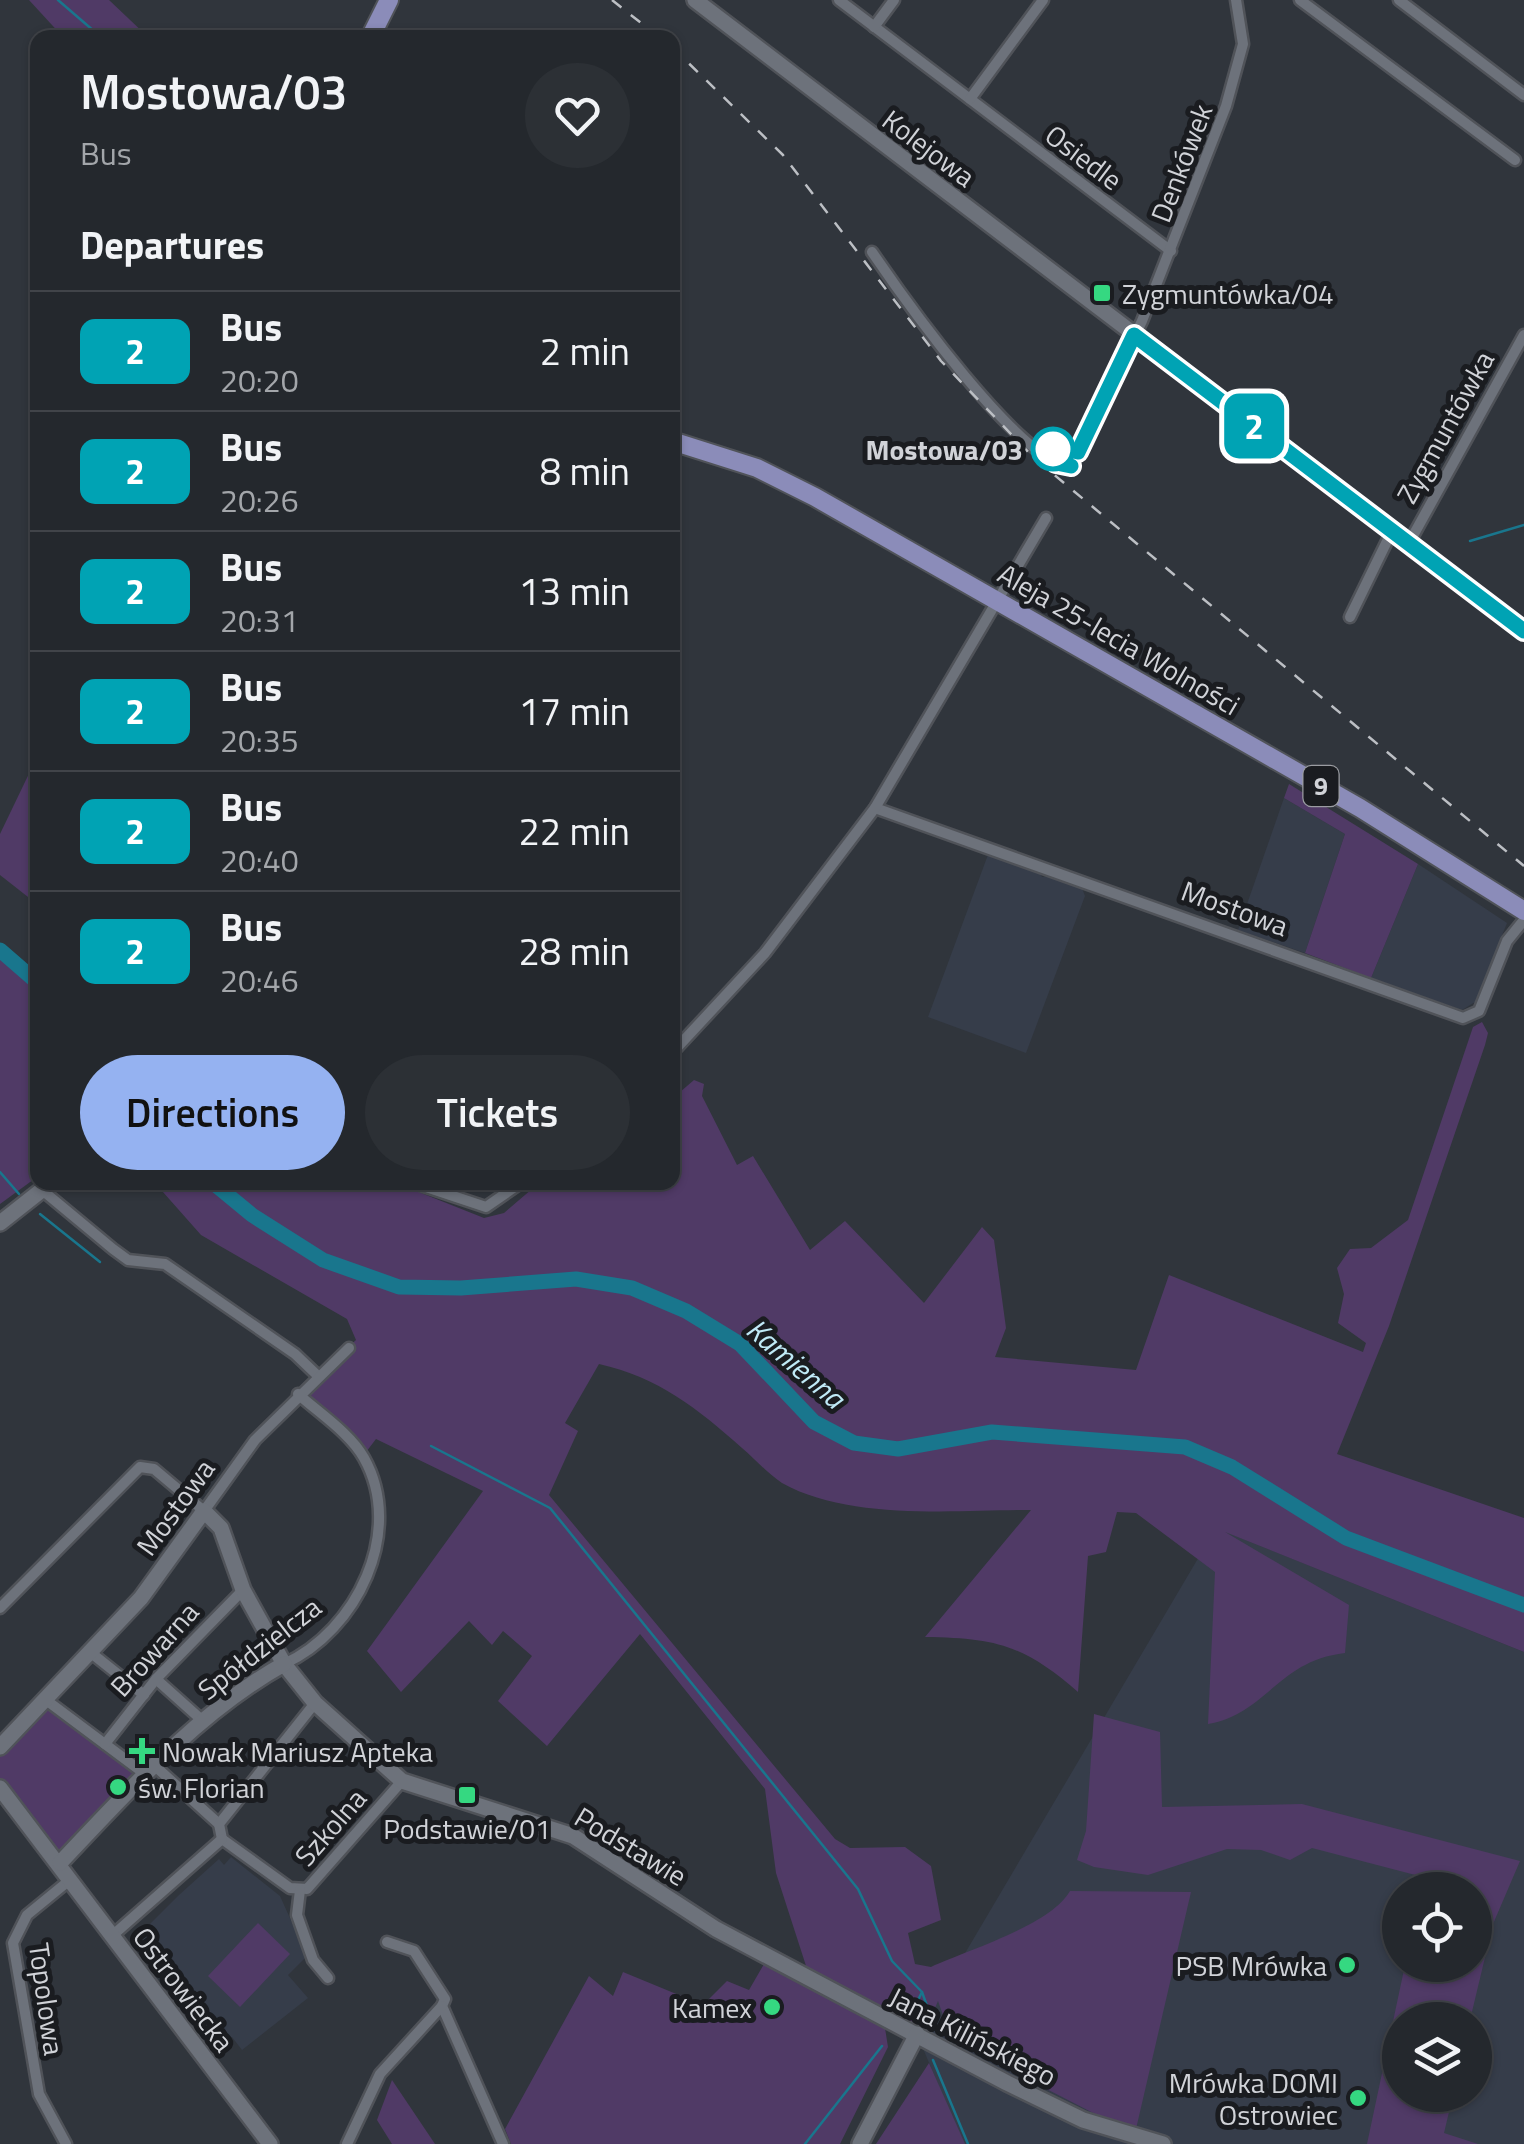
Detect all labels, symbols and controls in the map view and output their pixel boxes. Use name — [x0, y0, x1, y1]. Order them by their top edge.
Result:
text: Mostowa/03 — [80, 55, 347, 128]
button: heart — [525, 63, 630, 168]
street label: Denkówek — [1139, 98, 1223, 228]
street label: Kolejowa — [873, 99, 985, 197]
street label: Osiedle — [1036, 114, 1132, 200]
text: Bus — [80, 129, 132, 177]
text: Departures — [80, 216, 264, 274]
place label: Zygmuntówka/04 — [1122, 272, 1334, 315]
marker: Zygmuntówka/04 — [1091, 282, 1113, 304]
text: Bus — [220, 298, 282, 356]
text: 2 min — [540, 322, 630, 380]
text: 2 — [125, 324, 145, 378]
street label: Zygmuntówka — [1385, 343, 1505, 511]
text: 20:20 — [220, 356, 299, 404]
line badge: 2 — [1222, 394, 1286, 458]
text: 2 — [1244, 399, 1264, 453]
text: Bus — [220, 418, 282, 476]
place label: Mostowa/03 — [866, 428, 1023, 471]
marker: Mostowa/03 — [1032, 428, 1074, 470]
text: 8 min — [540, 442, 630, 500]
text: 2 — [125, 444, 145, 498]
text: 20:26 — [220, 476, 299, 524]
text: Bus — [220, 538, 282, 596]
street label: Aleja 25-lecia Wolności — [990, 552, 1248, 726]
text: 13 min — [519, 562, 630, 620]
text: 2 — [125, 564, 145, 618]
text: 20:31 — [220, 596, 299, 644]
text: Bus — [220, 658, 282, 716]
text: 17 min — [519, 682, 630, 740]
text: 2 — [125, 684, 145, 738]
text: 20:35 — [220, 716, 299, 764]
road number: 9 — [1304, 766, 1338, 806]
text: Bus — [220, 778, 282, 836]
text: 22 min — [519, 802, 630, 860]
text: 2 — [125, 804, 145, 858]
text: 20:40 — [220, 836, 299, 884]
street label: Mostowa — [1176, 869, 1294, 947]
text: Bus — [220, 898, 282, 956]
text: 28 min — [519, 922, 630, 980]
text: 2 — [125, 924, 145, 978]
text: 20:46 — [220, 956, 299, 1004]
button: Directions — [80, 1055, 345, 1170]
button: Tickets — [365, 1055, 630, 1170]
water label: Kamienna — [736, 1307, 857, 1420]
street label: Mostowa — [125, 1450, 225, 1564]
street label: Spółdzielcza — [188, 1586, 330, 1710]
street label: Browarna — [99, 1592, 209, 1706]
place label: Nowak Mariusz Apteka — [162, 1730, 433, 1773]
marker: Nowak Mariusz Apteka — [131, 1740, 153, 1762]
place label: św. Florian — [138, 1766, 265, 1809]
marker: św. Florian — [107, 1776, 129, 1798]
street label: Szkolna — [284, 1778, 376, 1876]
marker: Podstawie/01 — [456, 1784, 478, 1806]
street label: Podstawie — [567, 1795, 695, 1897]
place label: Podstawie/01 — [383, 1807, 551, 1850]
map controls — [1382, 1872, 1492, 2112]
button: locate — [1382, 1872, 1492, 1982]
street label: Ostrowiecka — [123, 1918, 245, 2060]
street label: Topolowa — [18, 1940, 76, 2058]
place label: PSB Mrówka — [1176, 1944, 1327, 1987]
marker: PSB Mrówka — [1336, 1954, 1358, 1976]
street label: Jana Kilińskiego — [882, 1975, 1064, 2097]
place label: Kamex — [672, 1986, 752, 2029]
marker: Kamex — [761, 1996, 783, 2018]
button: layers — [1382, 2002, 1492, 2112]
place label: Mrówka DOMI Ostrowiec — [1169, 2061, 1338, 2136]
marker: Mrówka DOMI Ostrowiec — [1347, 2087, 1369, 2109]

